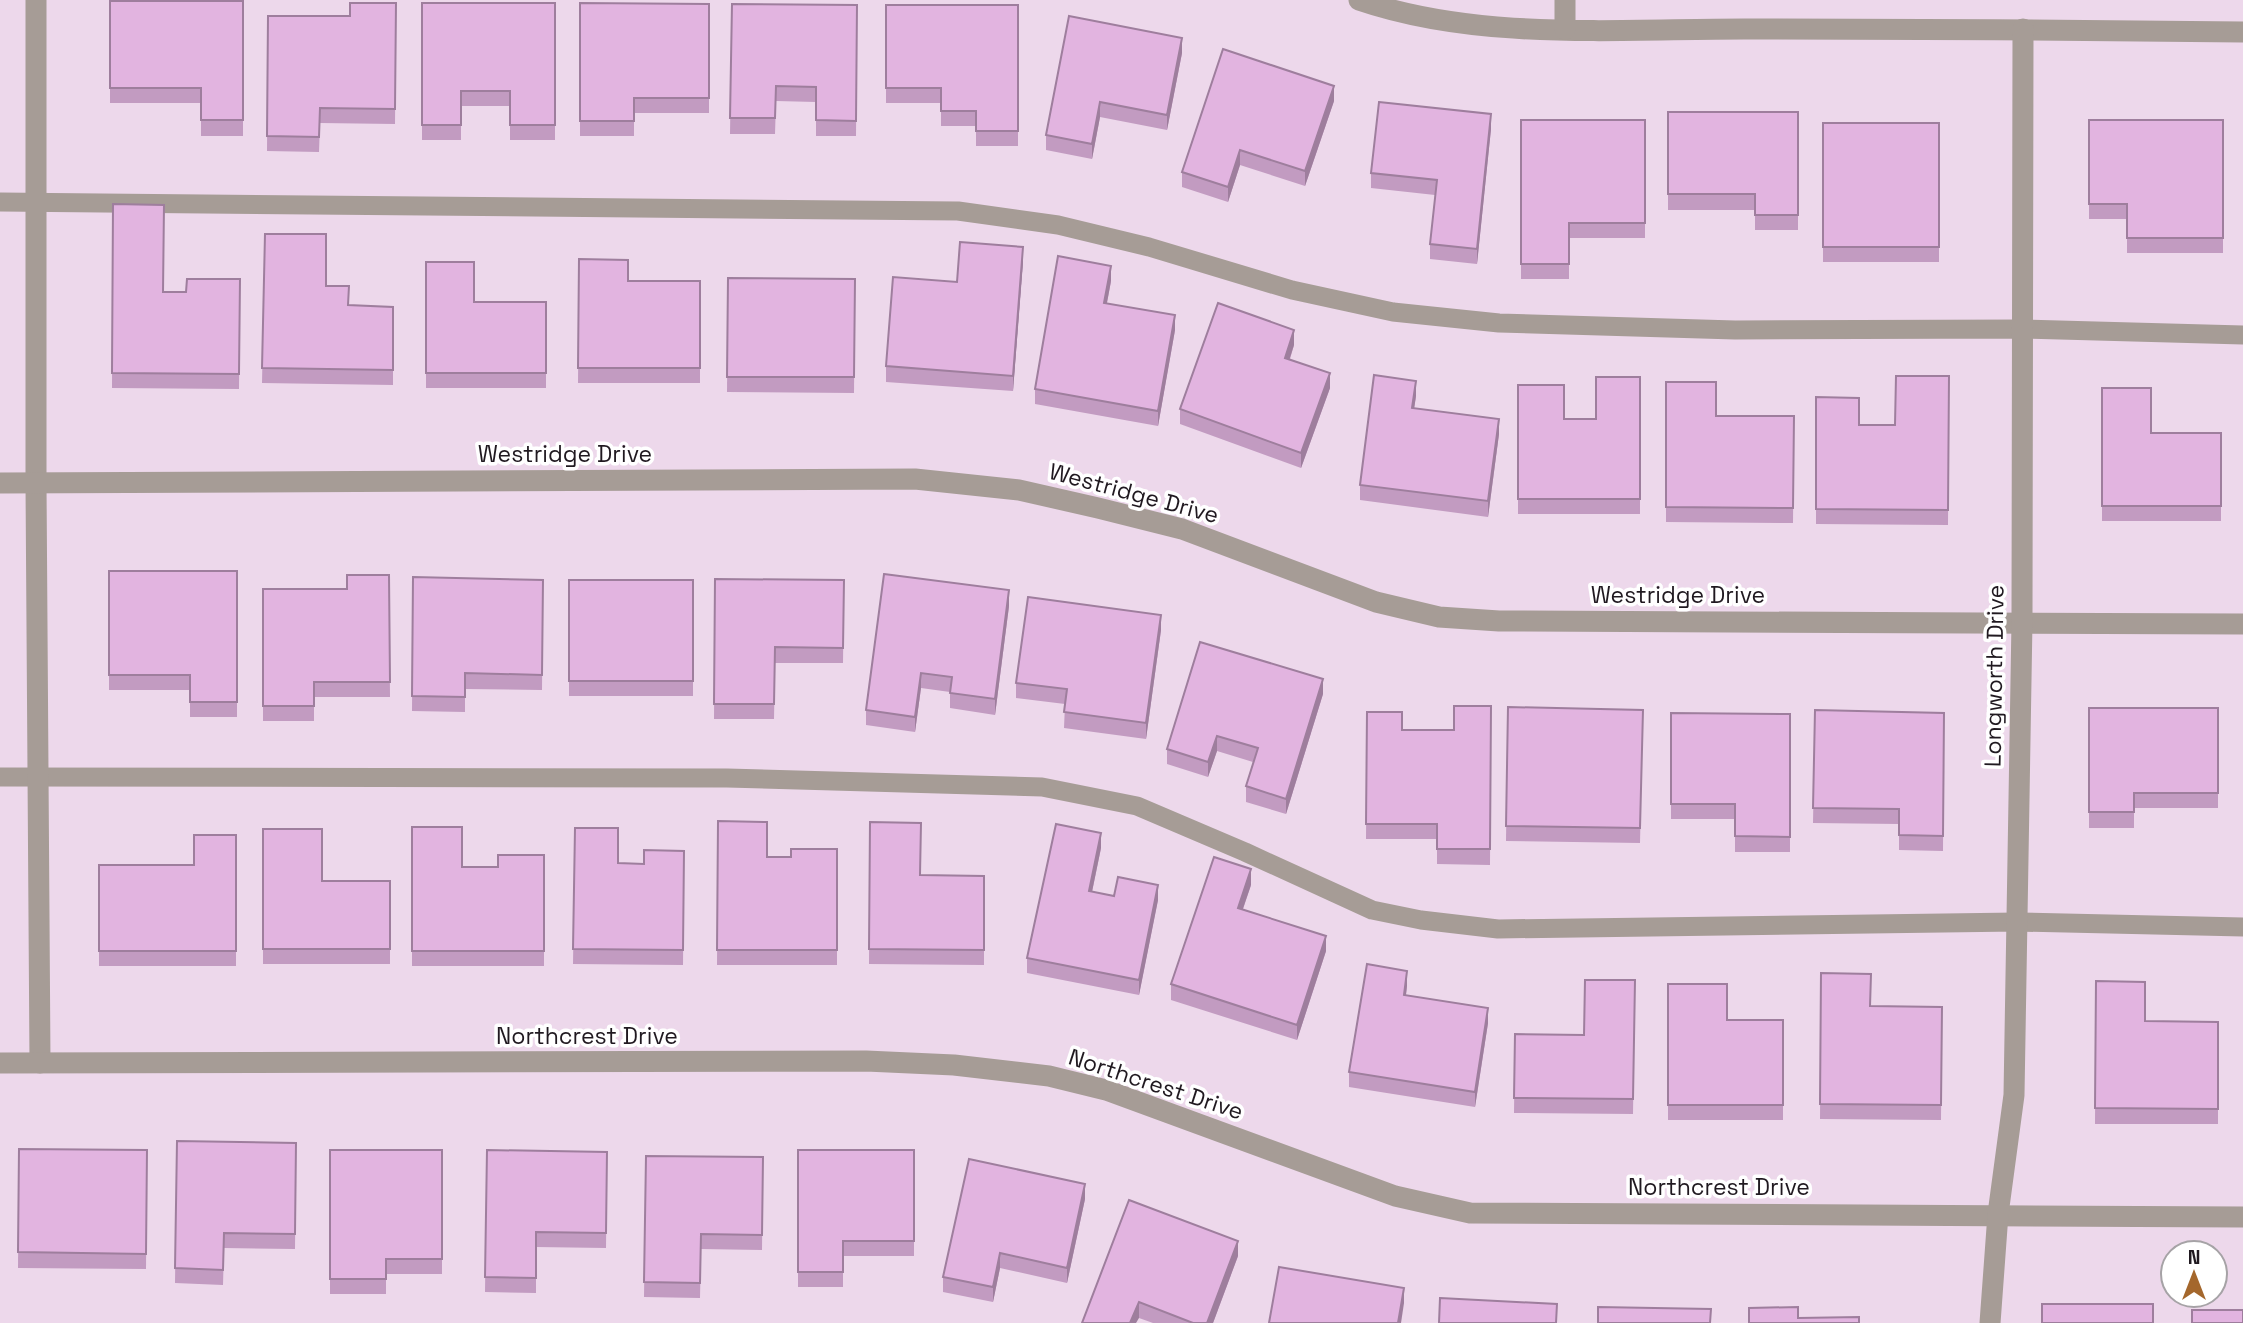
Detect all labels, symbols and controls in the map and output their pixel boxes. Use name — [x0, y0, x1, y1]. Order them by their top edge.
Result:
street label: Westridge Drive — [478, 439, 652, 469]
street label: Westridge Drive — [1046, 456, 1222, 530]
street label: Westridge Drive — [1591, 580, 1765, 610]
street label: Longworth Drive — [1977, 585, 2011, 767]
street label: Northcrest Drive — [496, 1021, 678, 1051]
street label: Northcrest Drive — [1065, 1042, 1247, 1126]
street label: Northcrest Drive — [1628, 1172, 1810, 1202]
north arrow — [2159, 1239, 2229, 1309]
text: N — [2188, 1245, 2200, 1270]

